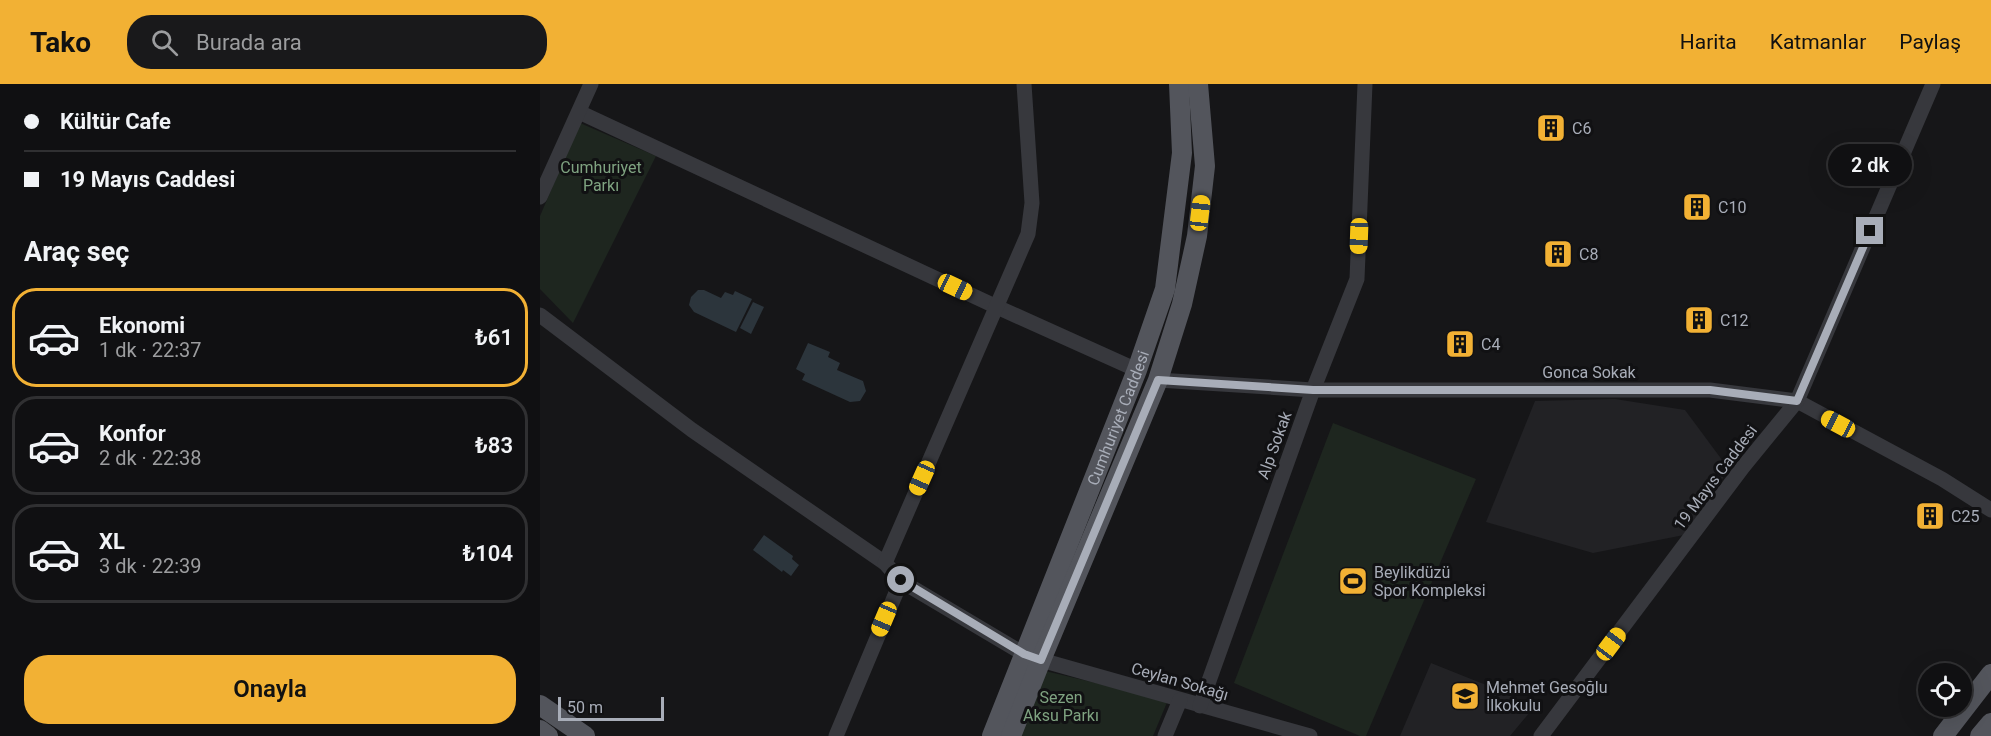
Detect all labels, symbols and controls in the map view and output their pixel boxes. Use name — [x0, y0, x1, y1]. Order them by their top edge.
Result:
search box — [127, 15, 547, 69]
text: Tako — [30, 26, 91, 59]
icon: search — [148, 26, 181, 59]
text: Burada ara — [196, 30, 302, 55]
text: Harita — [1680, 30, 1737, 54]
text: Katmanlar — [1770, 30, 1866, 54]
text: Paylaş — [1899, 30, 1961, 54]
text: Kültür Cafe — [60, 109, 171, 134]
building icon: C6 — [1535, 112, 1567, 144]
place label: C6 — [1572, 119, 1591, 138]
callout: 2 dk — [1828, 144, 1912, 186]
text: 2 dk — [1851, 153, 1889, 177]
park label: Cumhuriyet Parkı — [560, 158, 642, 195]
text: 19 Mayıs Caddesi — [60, 167, 235, 192]
building icon: C10 — [1681, 191, 1713, 223]
car — [1189, 194, 1211, 232]
place label: C10 — [1718, 198, 1746, 217]
route end — [1856, 217, 1883, 244]
car — [1349, 218, 1369, 254]
text: Araç seç — [24, 236, 129, 268]
building icon: C8 — [1542, 238, 1574, 270]
place label: C8 — [1579, 245, 1598, 264]
car — [935, 271, 975, 303]
building icon: C12 — [1683, 304, 1715, 336]
icon: car — [27, 311, 81, 365]
place label: C12 — [1720, 311, 1748, 330]
text: Ekonomi — [99, 313, 185, 338]
text: ₺61 — [475, 325, 513, 350]
building icon: C4 — [1444, 328, 1476, 360]
place label: C4 — [1481, 335, 1500, 354]
text: 1 dk · 22:37 — [99, 338, 202, 362]
street label: Cumhuriyet Caddesi — [1083, 348, 1153, 488]
street label: Gonca Sokak — [1542, 363, 1637, 382]
street label: Alp Sokak — [1253, 408, 1296, 482]
car — [1818, 408, 1858, 440]
icon: car — [27, 419, 81, 473]
text: Konfor — [99, 421, 166, 446]
street label: 19 Mayıs Caddesi — [1670, 421, 1761, 533]
text: ₺83 — [475, 433, 513, 458]
text: 2 dk · 22:38 — [99, 446, 202, 470]
car — [906, 458, 938, 498]
building icon: C25 — [1914, 500, 1946, 532]
place label: C25 — [1951, 507, 1979, 526]
icon: car — [27, 527, 81, 581]
text: XL — [99, 529, 125, 554]
text: ₺104 — [462, 541, 513, 566]
text: 3 dk · 22:39 — [99, 554, 202, 578]
place label: Beylikdüzü Spor Kompleksi — [1374, 563, 1486, 600]
sports icon: Beylikdüzü Spor Kompleksi — [1337, 565, 1369, 597]
route start — [887, 566, 914, 593]
car — [869, 599, 899, 639]
car — [1593, 624, 1629, 664]
button: Onayla — [24, 655, 516, 724]
street label: Ceylan Sokağı — [1129, 659, 1231, 704]
map controls — [1918, 663, 1972, 717]
button: locate — [1918, 663, 1972, 717]
place label: Mehmet Gesoğlu İlkokulu — [1486, 678, 1607, 715]
school or university icon: Mehmet Gesoğlu İlkokulu — [1449, 680, 1481, 712]
park label: Sezen Aksu Parkı — [1023, 688, 1099, 725]
scale bar — [558, 694, 664, 722]
text: 50 m — [567, 698, 603, 717]

